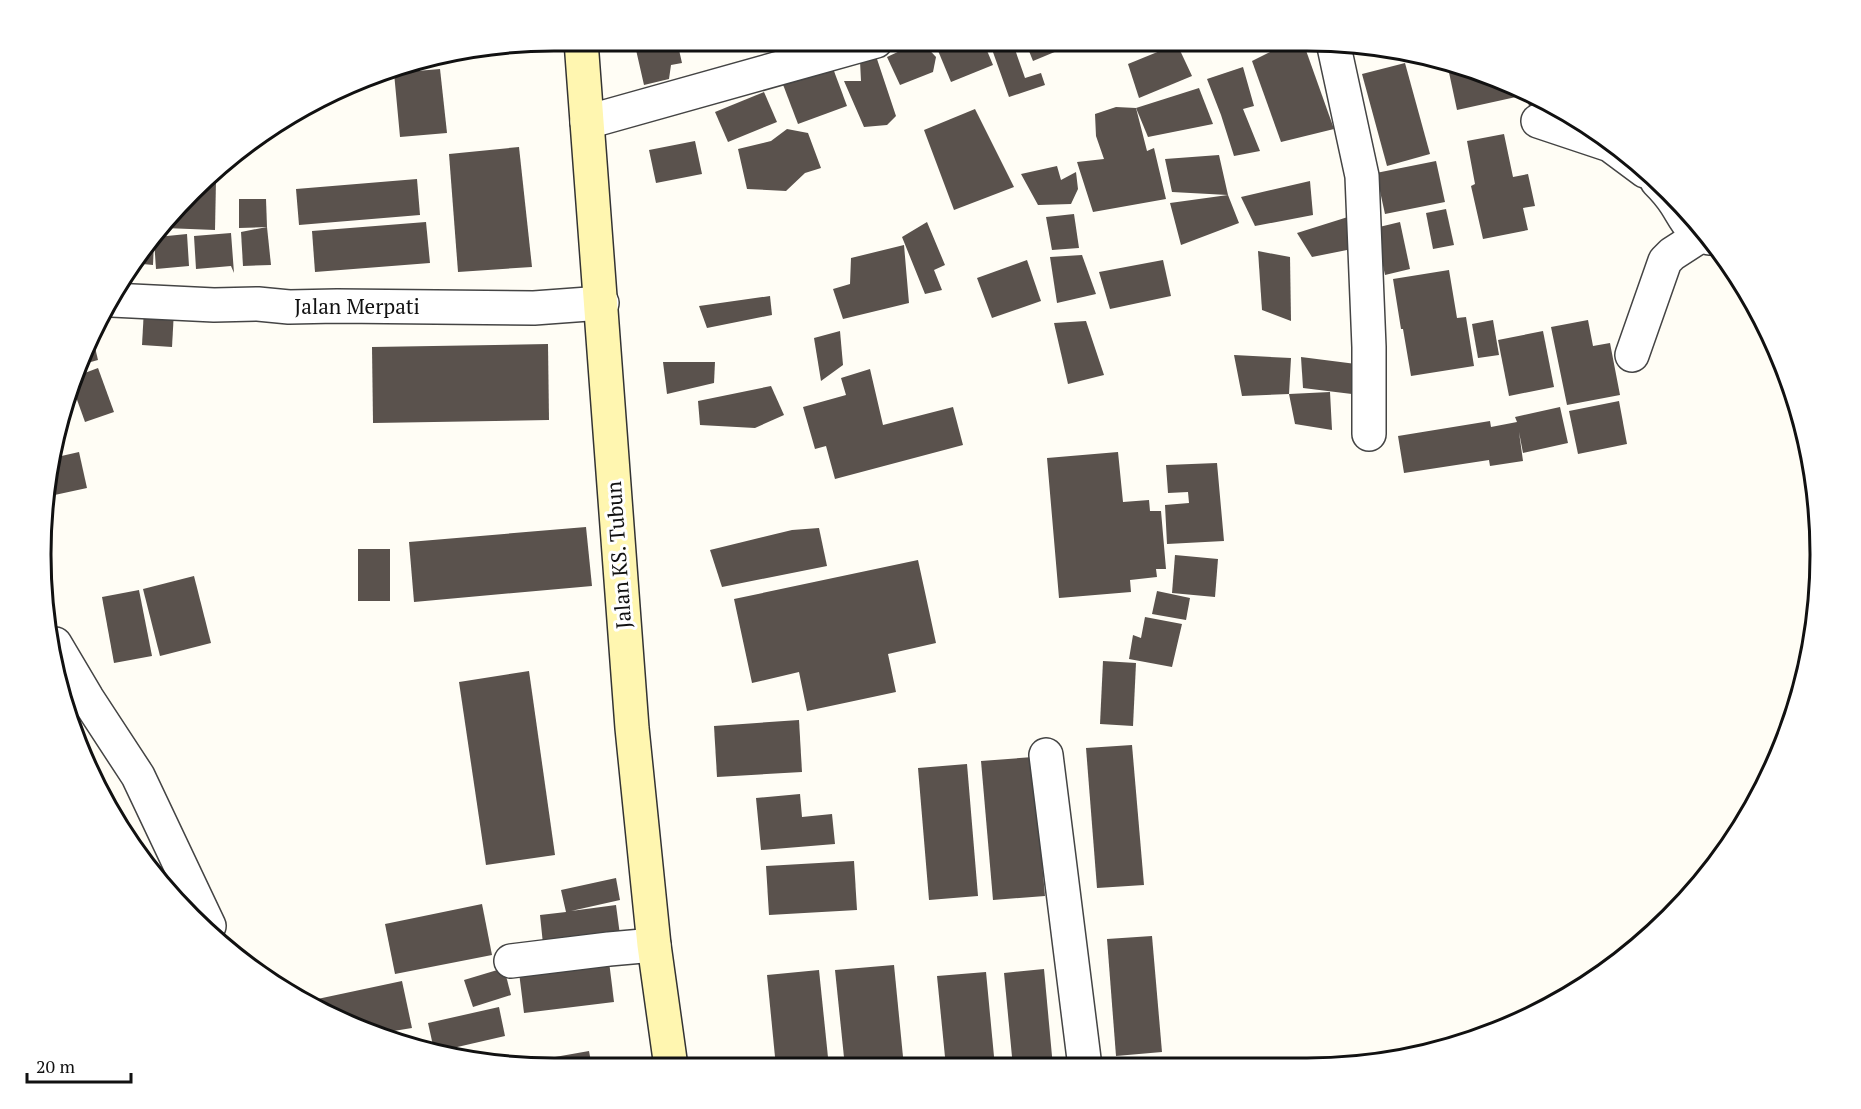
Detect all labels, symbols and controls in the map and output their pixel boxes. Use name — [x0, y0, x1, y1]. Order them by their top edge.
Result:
street label: Jalan Merpati — [294, 292, 420, 320]
street label: Jalan KS. Tubun — [599, 480, 637, 630]
scale bar — [27, 1046, 130, 1084]
text: 20 m — [36, 1054, 76, 1078]

